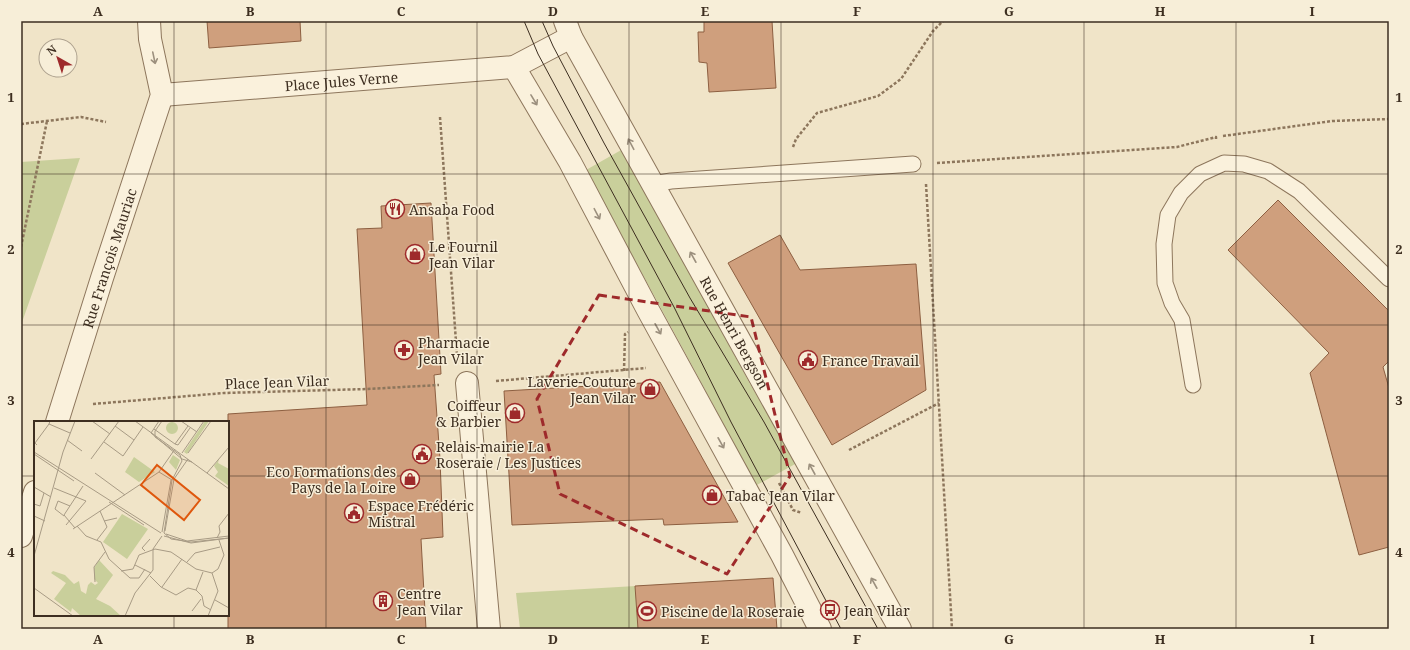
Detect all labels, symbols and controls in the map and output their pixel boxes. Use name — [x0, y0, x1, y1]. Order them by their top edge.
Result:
text: A — [93, 2, 103, 20]
text: B — [246, 2, 255, 20]
text: C — [397, 2, 406, 20]
text: D — [548, 2, 558, 20]
text: E — [701, 2, 710, 20]
text: F — [853, 2, 861, 20]
text: G — [1004, 2, 1014, 20]
text: H — [1155, 2, 1166, 20]
text: I — [1309, 2, 1315, 20]
north arrow — [38, 38, 78, 78]
text: N — [43, 41, 60, 58]
one-way arrow — [151, 51, 159, 64]
street label: Place Jules Verne — [284, 67, 399, 95]
text: 1 — [7, 88, 15, 106]
text: 1 — [1395, 88, 1403, 106]
one-way arrow — [530, 94, 538, 106]
one-way arrow — [626, 138, 634, 150]
street label: Rue François Mauriac — [77, 186, 140, 330]
restaurant icon: Ansaba Food — [384, 198, 406, 220]
place label: Ansaba Food — [409, 200, 495, 219]
one-way arrow — [594, 208, 602, 220]
place label: Le Fournil Jean Vilar — [428, 237, 499, 272]
text: 2 — [7, 240, 15, 258]
text: 2 — [1395, 240, 1403, 258]
shop icon: Le Fournil Jean Vilar — [404, 243, 426, 265]
one-way arrow — [689, 252, 697, 264]
street label: Rue Henri Bergson — [696, 273, 774, 392]
one-way arrow — [655, 323, 663, 335]
place label: Pharmacie Jean Vilar — [417, 333, 490, 368]
pharmacy icon: Pharmacie Jean Vilar — [393, 339, 415, 361]
public building icon: France Travail — [797, 349, 819, 371]
place label: France Travail — [822, 351, 920, 370]
street label: Place Jean Vilar — [224, 371, 330, 393]
place label: Laverie-Couture Jean Vilar — [527, 372, 636, 407]
shop icon: Laverie-Couture Jean Vilar — [639, 378, 661, 400]
text: 3 — [7, 391, 15, 409]
text: 3 — [1395, 391, 1403, 409]
place label: Coiffeur & Barbier — [436, 396, 501, 431]
shop icon: Coiffeur & Barbier — [504, 402, 526, 424]
inset map — [34, 421, 229, 616]
place label: Relais-mairie La Roseraie / Les Justices — [436, 437, 581, 472]
one-way arrow — [717, 437, 725, 449]
public building icon: Relais-mairie La Roseraie / Les Justices — [411, 443, 433, 465]
place label: Eco Formations des Pays de la Loire — [266, 462, 396, 497]
one-way arrow — [807, 463, 815, 475]
shop icon: Eco Formations des Pays de la Loire — [399, 468, 421, 490]
shop icon: Tabac Jean Vilar — [701, 484, 723, 506]
place label: Tabac Jean Vilar — [726, 486, 835, 505]
place label: Espace Frédéric Mistral — [368, 496, 474, 531]
public building icon: Espace Frédéric Mistral — [343, 502, 365, 524]
text: 4 — [7, 543, 15, 561]
text: 4 — [1395, 543, 1403, 561]
one-way arrow — [870, 577, 878, 589]
place label: Centre Jean Vilar — [396, 584, 463, 619]
building icon: Centre Jean Vilar — [372, 590, 394, 612]
bus stop icon: Jean Vilar — [819, 599, 841, 621]
sports icon: Piscine de la Roseraie — [636, 600, 658, 622]
place label: Jean Vilar — [843, 601, 910, 620]
place label: Piscine de la Roseraie — [661, 602, 805, 621]
text: A — [93, 630, 103, 648]
text: B — [246, 630, 255, 648]
text: C — [397, 630, 406, 648]
text: D — [548, 630, 558, 648]
text: E — [701, 630, 710, 648]
text: F — [853, 630, 861, 648]
text: G — [1004, 630, 1014, 648]
text: H — [1155, 630, 1166, 648]
text: I — [1309, 630, 1315, 648]

